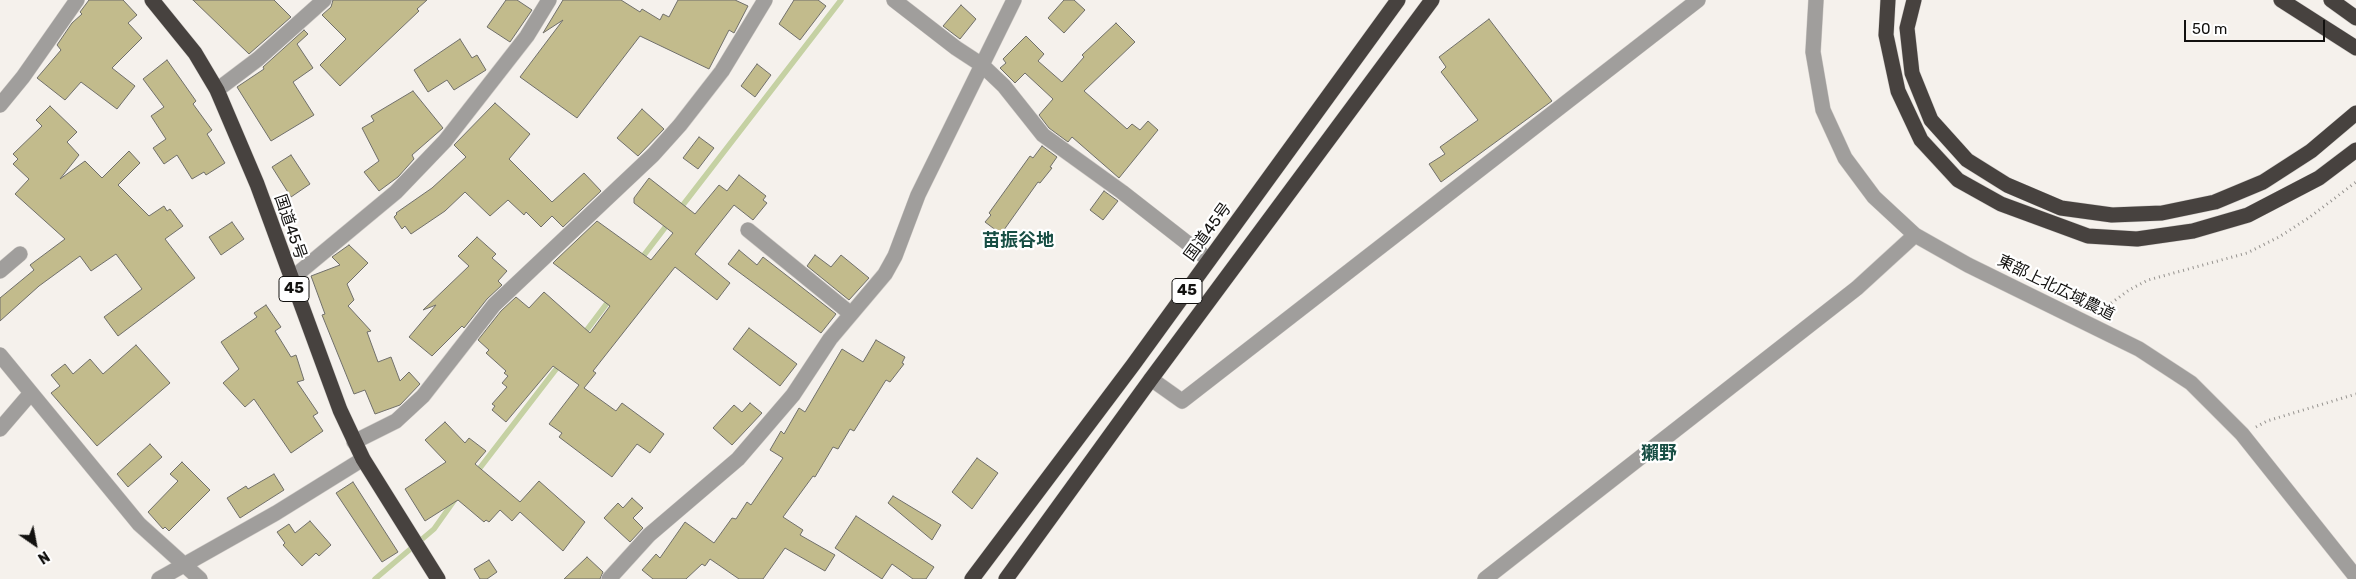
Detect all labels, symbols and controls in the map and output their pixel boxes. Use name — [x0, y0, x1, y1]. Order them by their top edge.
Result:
scale bar — [2186, 10, 2327, 42]
text: 50 m — [2192, 20, 2227, 38]
street label: 国道45号 — [270, 192, 310, 262]
street label: 国道45号 — [1180, 199, 1236, 265]
district label: 苗振谷地 — [982, 230, 1054, 252]
street label: 東部上北広域農道 — [1994, 251, 2118, 325]
road number: 45 — [279, 276, 309, 302]
road number: 45 — [1172, 278, 1202, 304]
district label: 獺野 — [1641, 443, 1677, 465]
north arrow — [10, 519, 60, 569]
text: N — [35, 547, 52, 567]

